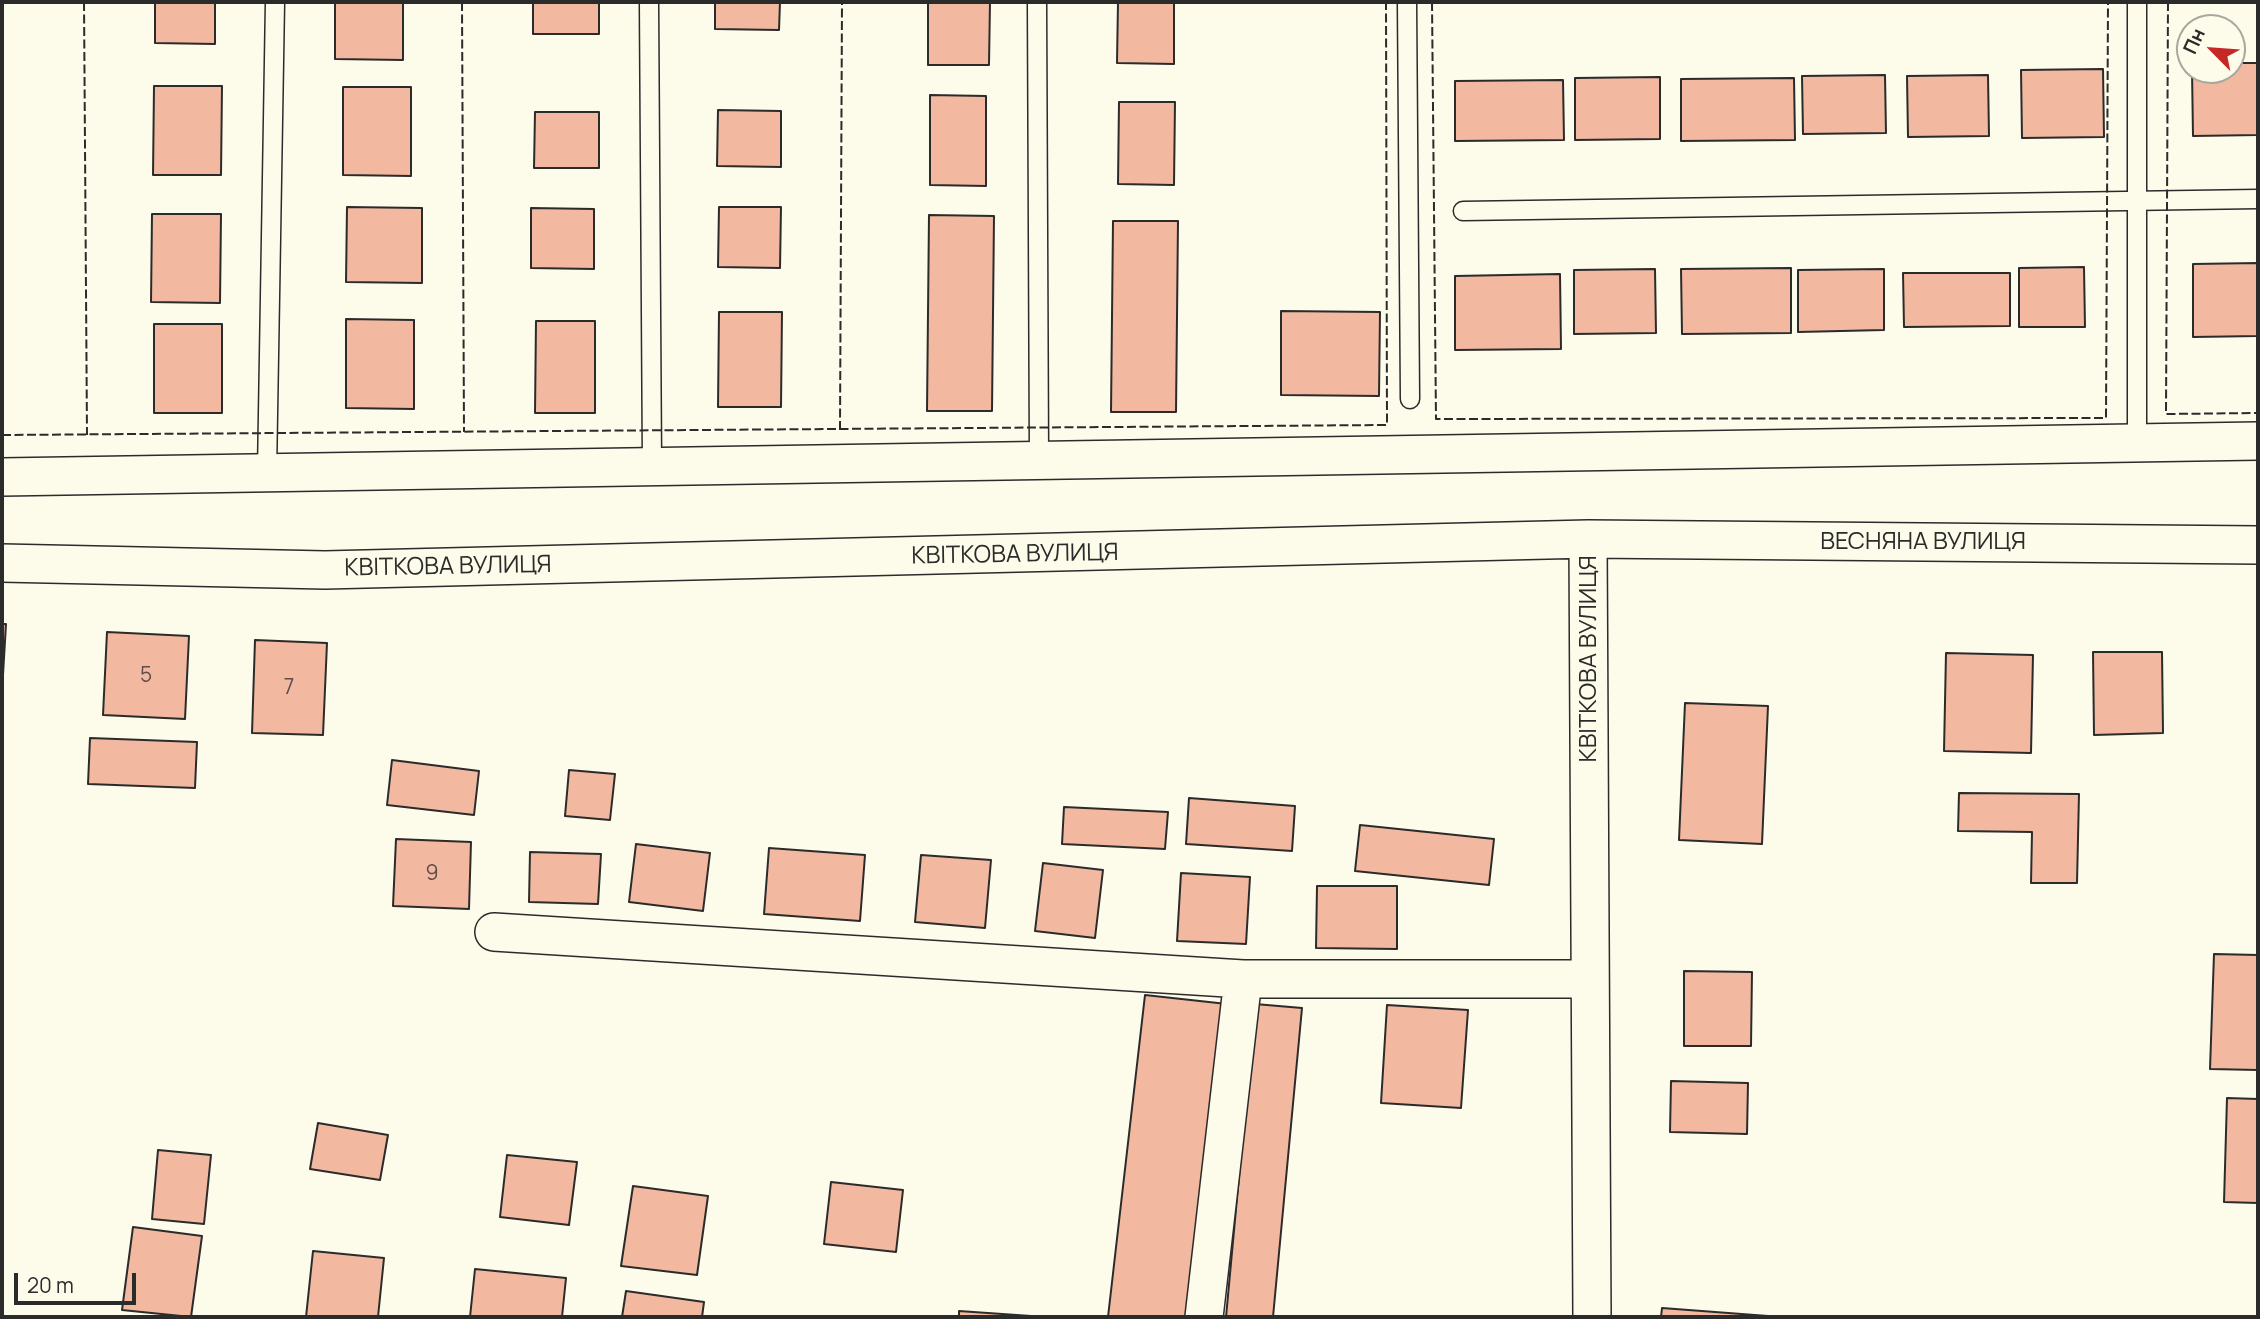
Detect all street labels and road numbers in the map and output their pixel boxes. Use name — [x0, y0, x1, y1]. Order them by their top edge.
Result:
street label: ВЕСНЯНА ВУЛИЦЯ — [1820, 528, 2026, 556]
street label: КВІТКОВА ВУЛИЦЯ — [911, 539, 1119, 571]
street label: КВІТКОВА ВУЛИЦЯ — [344, 551, 552, 583]
street label: КВІТКОВА ВУЛИЦЯ — [1575, 555, 1603, 763]

